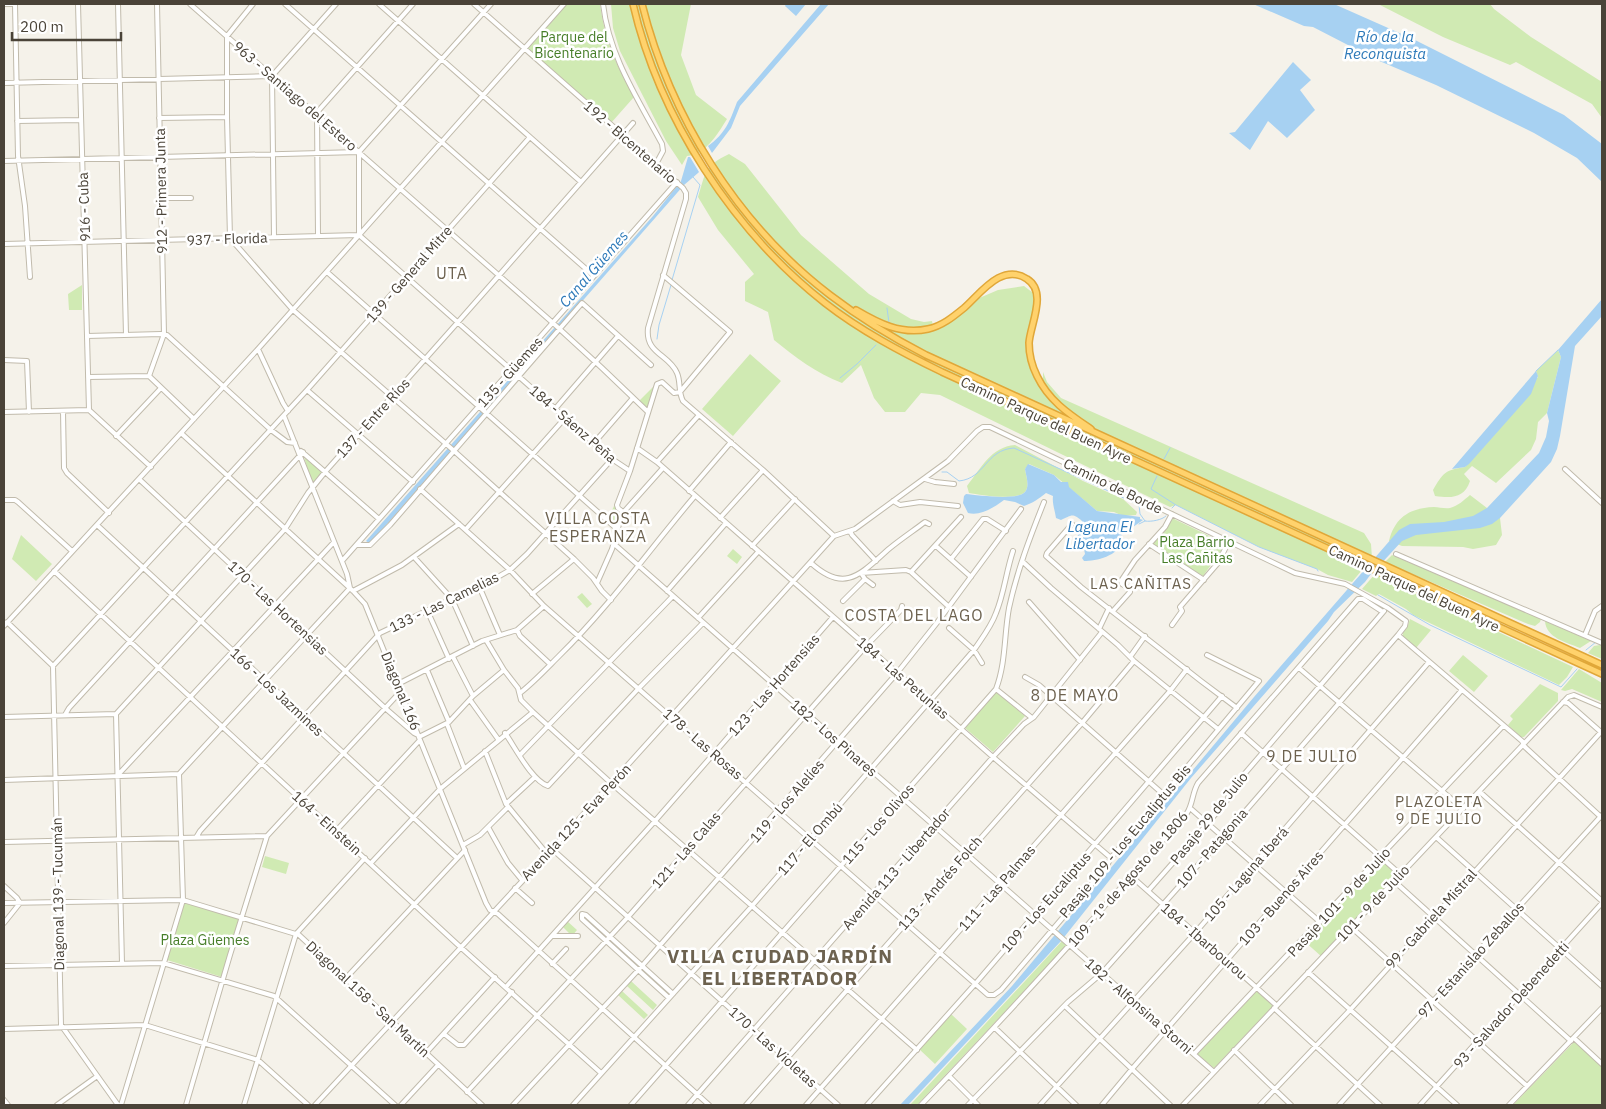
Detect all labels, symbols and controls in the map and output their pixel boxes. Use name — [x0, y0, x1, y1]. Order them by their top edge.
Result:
scale bar — [12, 10, 121, 42]
text: 200 m — [20, 17, 64, 36]
water label: Río de la Reconquista — [1344, 27, 1426, 63]
park label: Parque del Bicentenario — [534, 28, 614, 62]
street label: 963 - Santiago del Estero — [229, 37, 361, 155]
street label: 192 - Bicentenario — [580, 97, 680, 187]
street label: 912 - Primera Junta — [151, 128, 171, 254]
street label: 916 - Cuba — [74, 171, 94, 242]
street label: 139 - General Mitre — [362, 222, 456, 326]
water label: Canal Güemes — [555, 226, 632, 311]
street label: 937 - Florida — [186, 229, 268, 249]
district label: UTA — [436, 263, 468, 283]
street label: 135 - Güemes — [473, 333, 547, 411]
street label: Camino Parque del Buen Ayre — [958, 372, 1135, 468]
street label: 137 - Entre Ríos — [332, 374, 414, 462]
street label: 184 - Sáenz Peña — [526, 381, 621, 467]
street label: Camino de Borde — [1061, 454, 1166, 518]
district label: VILLA COSTA ESPERANZA — [545, 508, 651, 546]
water label: Laguna El Libertador — [1066, 517, 1135, 553]
park label: Plaza Barrio Las Cañitas — [1159, 533, 1235, 567]
street label: Camino Parque del Buen Ayre — [1326, 540, 1503, 636]
street label: 170 - Las Hortensias — [224, 557, 332, 659]
street label: 133 - Las Camelias — [386, 568, 502, 636]
district label: LAS CAÑITAS — [1090, 574, 1192, 593]
district label: COSTA DEL LAGO — [845, 605, 983, 625]
street label: 123 - Las Hortensias — [725, 630, 824, 740]
street label: 184 - Las Petunias — [853, 633, 953, 723]
street label: 166 - Los Jazmines — [226, 644, 328, 740]
street label: Diagonal 166 — [377, 649, 425, 733]
district label: 8 DE MAYO — [1031, 685, 1119, 705]
street label: 182 - Los Pinares — [787, 695, 881, 781]
street label: 178 - Las Rosas — [659, 705, 747, 784]
district label: 9 DE JULIO — [1266, 746, 1358, 766]
street label: 119 - Los Alelíes — [746, 756, 828, 846]
street label: Avenida 125 - Eva Perón — [517, 760, 635, 884]
street label: Pasaje 109 - Los Eucaliptus Bis — [1055, 760, 1195, 922]
street label: Pasaje 29 de Julio — [1166, 768, 1252, 868]
street label: 115 - Los Olivos — [838, 780, 918, 868]
street label: 164 - Einstein — [288, 787, 366, 859]
district label: PLAZOLETA 9 DE JULIO — [1395, 792, 1483, 828]
street label: 117 - El Ombú — [773, 799, 847, 879]
street label: Avenida 113 - Libertador — [838, 804, 954, 934]
street label: 107 - Patagonia — [1173, 804, 1252, 892]
street label: 109 - 1° de Agosto de 1806 — [1064, 807, 1192, 951]
street label: 121 - Las Calas — [648, 808, 724, 892]
street label: Diagonal 139 - Tucumán — [48, 817, 68, 971]
street label: 105 - Laguna Iberá — [1200, 822, 1292, 925]
street label: 113 - Andrés Folch — [894, 832, 986, 934]
street label: 111 - Las Palmas — [955, 841, 1039, 935]
street label: Pasaje 101 - 9 de Julio — [1284, 844, 1394, 960]
street label: 103 - Buenos Aires — [1235, 847, 1327, 949]
street label: 109 - Los Eucaliptus — [997, 848, 1095, 956]
street label: 101 - 9 de Julio — [1333, 861, 1413, 945]
street label: 99 - Gabriela Mistral — [1381, 865, 1481, 973]
street label: 97 - Estanislao Zeballos — [1414, 898, 1528, 1022]
street label: 184 - Ibarbourou — [1157, 899, 1251, 983]
park label: Plaza Güemes — [160, 931, 250, 949]
street label: Diagonal 158 - San Martín — [302, 937, 434, 1061]
street label: 93 - Salvador Debenedetti — [1449, 938, 1573, 1072]
district label: VILLA CIUDAD JARDÍN EL LIBERTADOR — [667, 944, 893, 990]
street label: 182 - Alfonsina Storni — [1081, 954, 1197, 1058]
street label: 170 - Las Violetas — [725, 1003, 821, 1091]

